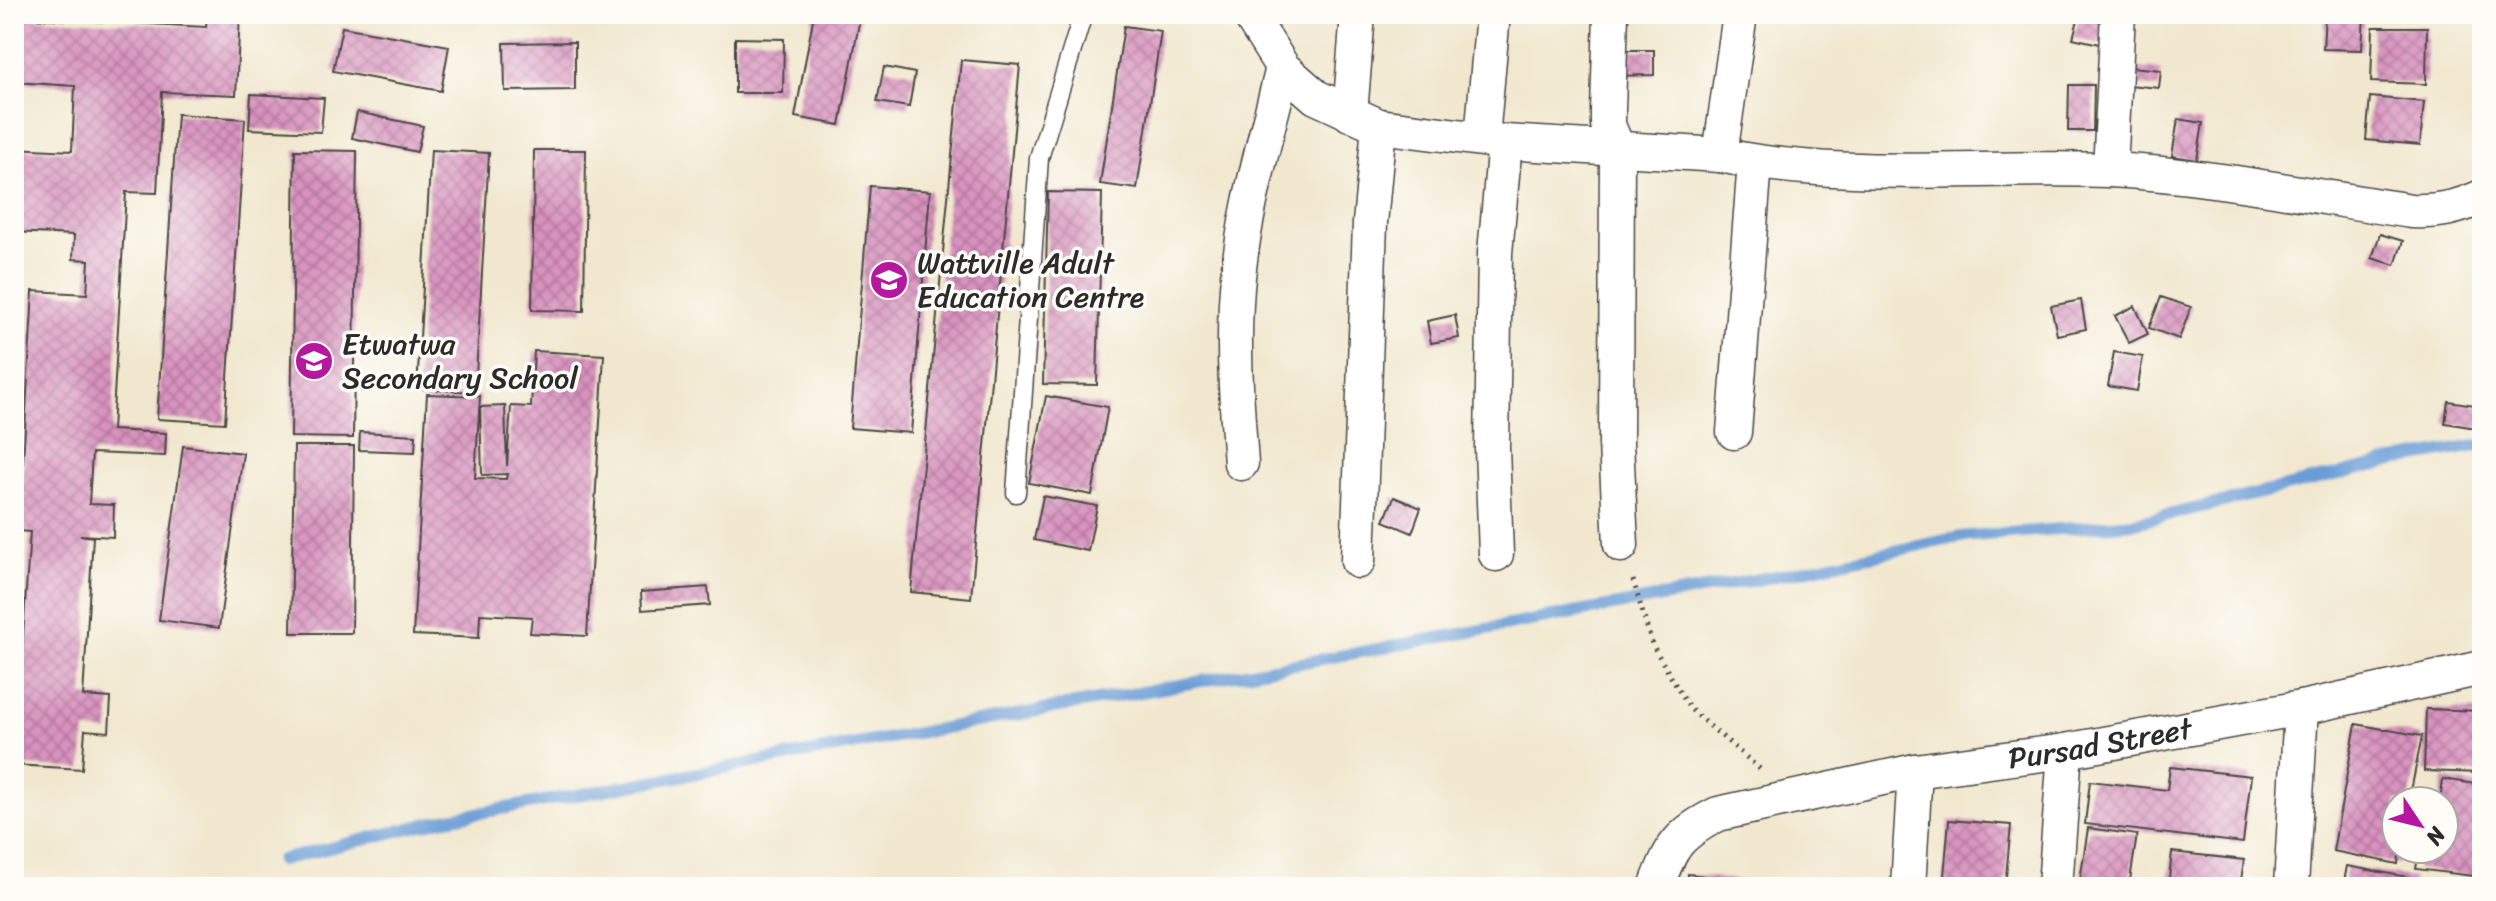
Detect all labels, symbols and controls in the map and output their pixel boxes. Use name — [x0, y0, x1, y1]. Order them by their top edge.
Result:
place label: Wattville Adult Education Centre — [917, 236, 1144, 324]
school or university icon: Wattville Adult Education Centre — [868, 259, 910, 301]
place label: Etwatwa Secondary School — [342, 317, 579, 405]
school or university icon: Etwatwa Secondary School — [293, 340, 335, 382]
street label: Pursad Street — [2005, 701, 2198, 785]
north arrow — [2380, 785, 2460, 865]
text: N — [2415, 818, 2457, 854]

